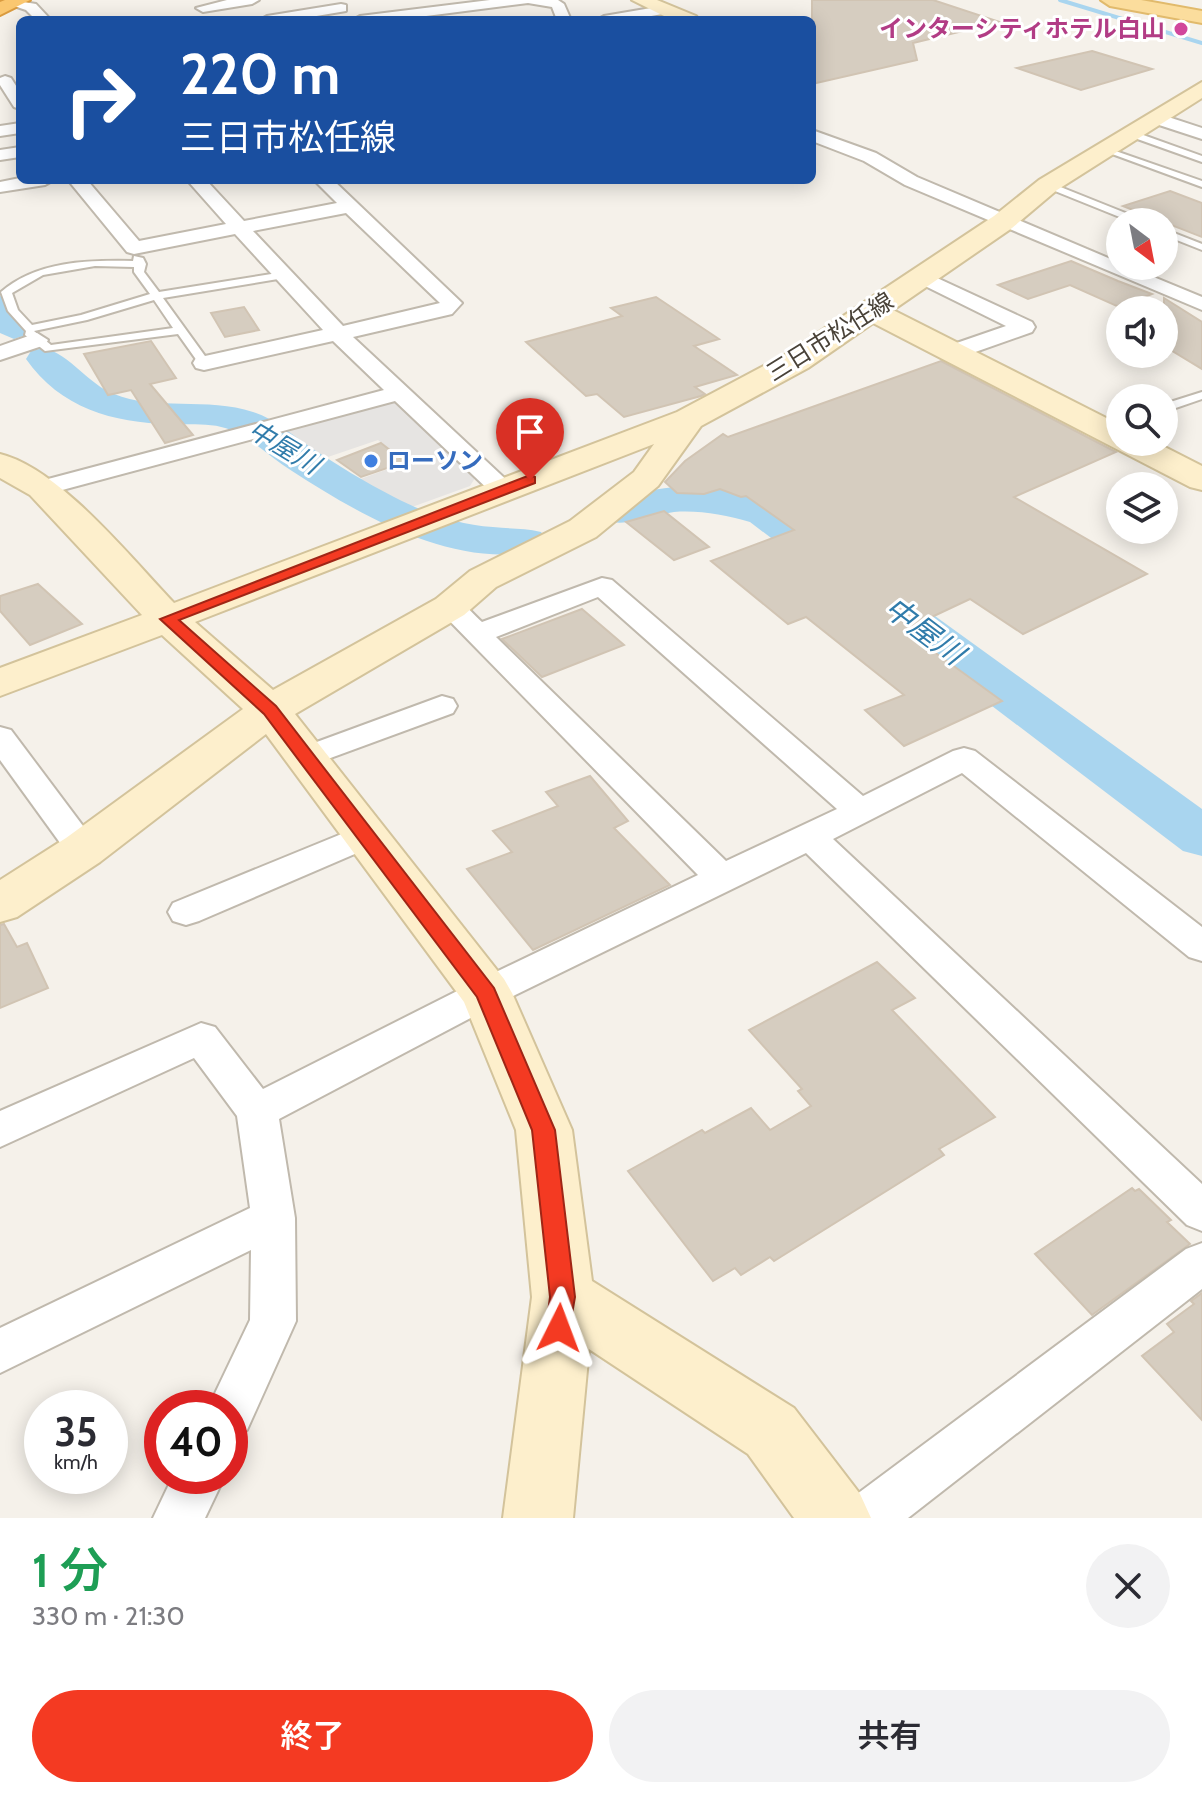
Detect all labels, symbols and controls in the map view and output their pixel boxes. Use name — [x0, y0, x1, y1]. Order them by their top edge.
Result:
place label: インターシティホテル白山 — [879, 14, 1165, 43]
marker: インターシティホテル白山 — [1172, 20, 1190, 38]
text: 220 m — [180, 40, 340, 108]
icon: right — [48, 48, 152, 152]
text: 三日市松任線 — [180, 115, 396, 159]
north arrow — [1106, 208, 1178, 280]
map controls — [1106, 208, 1178, 544]
street label: 三日市松任線 — [761, 286, 898, 387]
button: sound — [1106, 296, 1178, 368]
button: search — [1106, 384, 1178, 456]
pin — [496, 398, 564, 480]
icon: arrive — [508, 410, 552, 454]
water label: 中屋川 — [242, 413, 328, 482]
place label: ローソン — [387, 446, 483, 475]
marker: ローソン — [362, 452, 380, 470]
button: layers — [1106, 472, 1178, 544]
water label: 中屋川 — [877, 589, 974, 674]
position arrow — [517, 1286, 601, 1370]
speed limit sign: 40 — [144, 1390, 248, 1494]
text: 35 — [54, 1407, 98, 1456]
text: km/h — [54, 1450, 98, 1474]
text: 1 分 — [32, 1541, 108, 1599]
button: close — [1086, 1544, 1170, 1628]
text: 330 m · 21:30 — [32, 1600, 185, 1632]
button: 終了 — [32, 1690, 593, 1782]
button: 共有 — [609, 1690, 1170, 1782]

